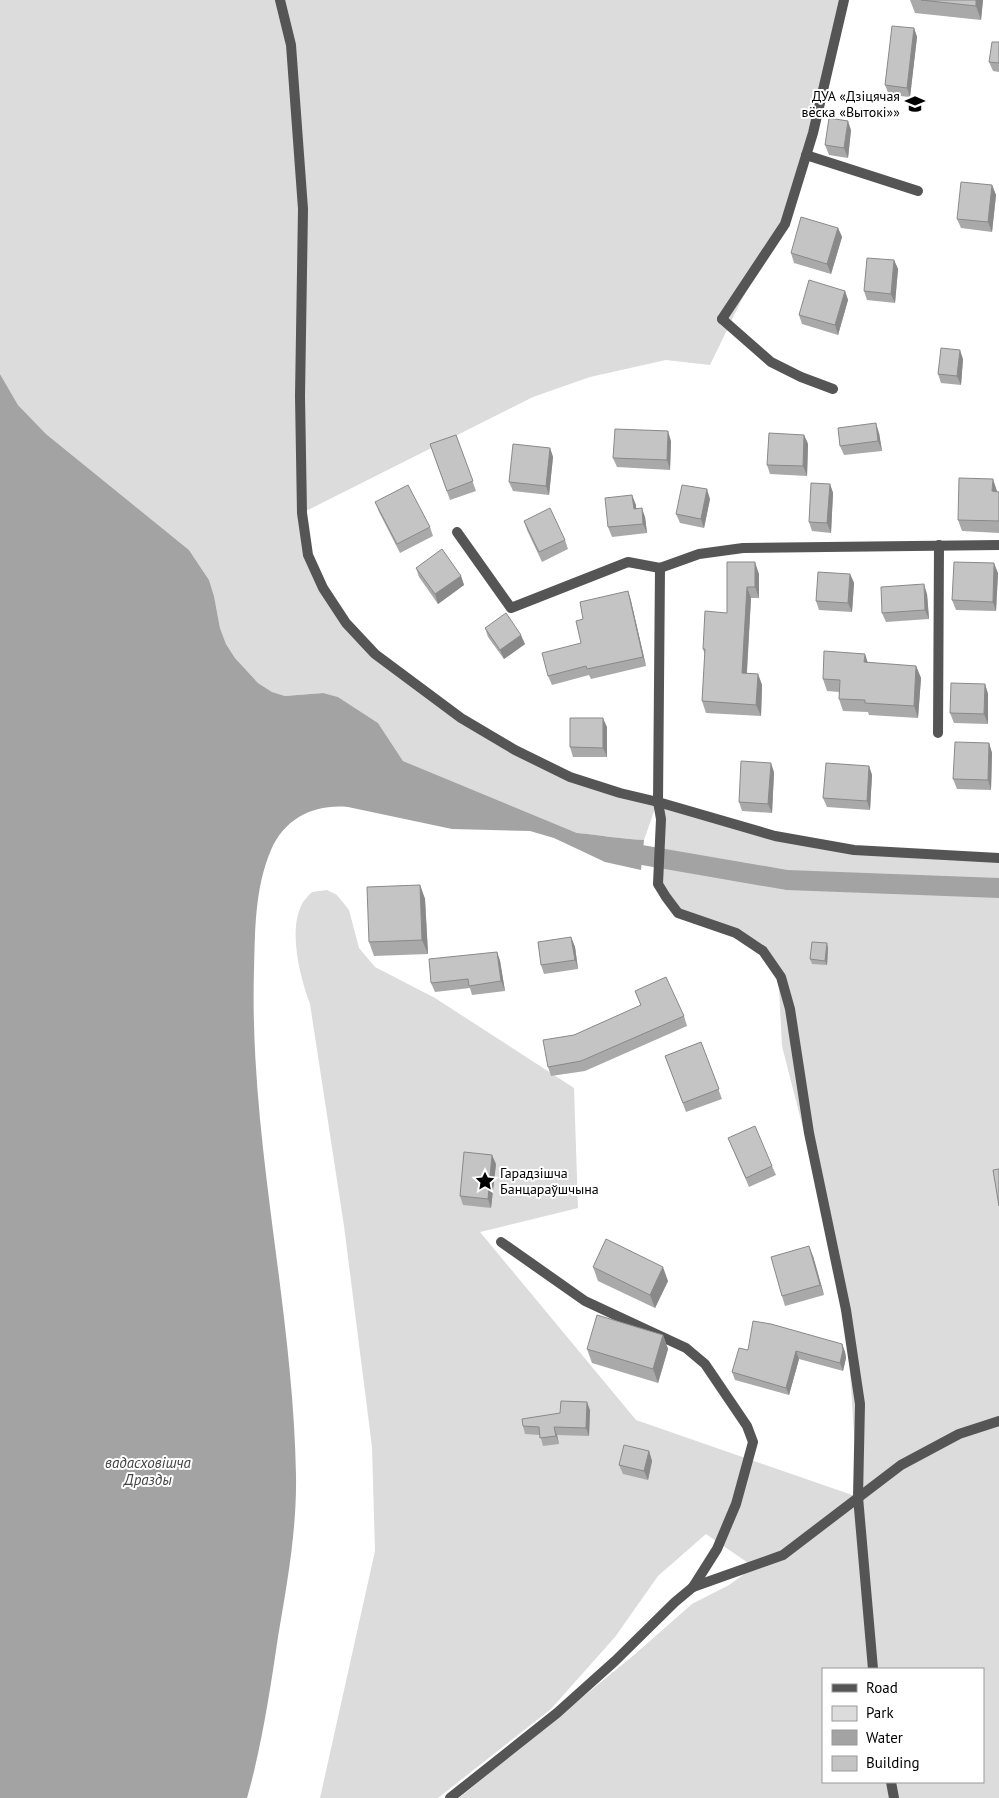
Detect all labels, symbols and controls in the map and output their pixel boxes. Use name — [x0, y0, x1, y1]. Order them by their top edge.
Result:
place label: ДУА «Дзіцячая вёска «Вытокі»» — [802, 87, 900, 121]
school or university icon: ДУА «Дзіцячая вёска «Вытокі»» — [904, 93, 926, 115]
place label: Гарадзішча Банцараўшчына — [500, 1164, 599, 1198]
place icon: Гарадзішча Банцараўшчына — [474, 1170, 496, 1192]
water label: вадасховішча Дразды — [105, 1453, 192, 1489]
legend — [822, 1668, 984, 1783]
text: Road — [866, 1678, 898, 1697]
text: Park — [866, 1703, 894, 1722]
text: Water — [866, 1728, 903, 1747]
text: Building — [866, 1753, 920, 1772]

